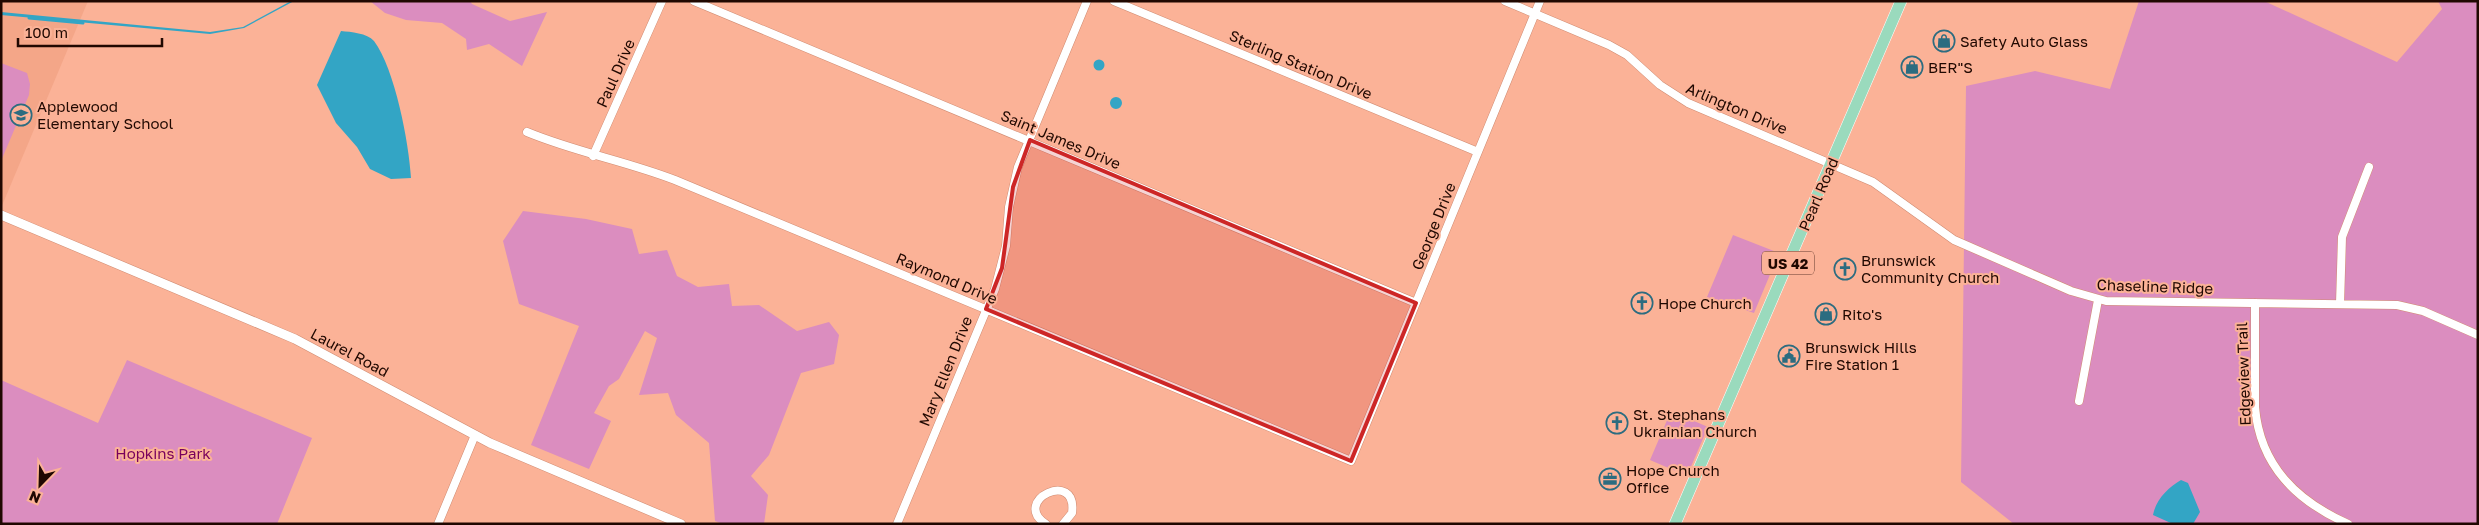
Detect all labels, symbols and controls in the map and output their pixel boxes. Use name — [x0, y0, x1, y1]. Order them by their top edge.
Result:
scale bar — [18, 15, 161, 47]
text: 100 m — [25, 23, 68, 41]
street label: Sterling Station Drive — [1227, 26, 1376, 102]
shop icon: Safety Auto Glass — [1932, 29, 1956, 53]
place label: Safety Auto Glass — [1960, 32, 2088, 50]
street label: Paul Drive — [592, 36, 638, 110]
shop icon: BER"S — [1900, 55, 1924, 79]
place label: BER"S — [1928, 58, 1973, 76]
street label: Arlington Drive — [1684, 79, 1791, 138]
place label: Applewood Elementary School — [37, 97, 173, 132]
school or university icon: Applewood Elementary School — [9, 103, 33, 127]
street label: Saint James Drive — [998, 106, 1124, 173]
street label: Pearl Road — [1794, 155, 1842, 233]
street label: George Drive — [1407, 179, 1459, 272]
street label: Raymond Drive — [894, 249, 1001, 308]
place label: Brunswick Community Church — [1861, 251, 1999, 286]
road number: US 42 — [1762, 252, 1814, 274]
church icon: Brunswick Community Church — [1833, 257, 1857, 281]
street label: Chaseline Ridge — [2097, 275, 2214, 297]
church icon: Hope Church — [1630, 291, 1654, 315]
place label: Hope Church — [1658, 294, 1752, 312]
shop icon: Rito's — [1814, 302, 1838, 326]
place label: Rito's — [1842, 305, 1882, 323]
street label: Mary Ellen Drive — [915, 313, 975, 429]
street label: Edgeview Trail — [2232, 322, 2254, 426]
street label: Laurel Road — [308, 324, 392, 380]
place label: Brunswick Hills Fire Station 1 — [1805, 338, 1917, 373]
public building icon: Brunswick Hills Fire Station 1 — [1777, 344, 1801, 368]
place label: St. Stephans Ukrainian Church — [1633, 405, 1757, 440]
church icon: St. Stephans Ukrainian Church — [1605, 411, 1629, 435]
park label: Hopkins Park — [115, 444, 211, 462]
north arrow — [15, 460, 65, 510]
place label: Hope Church Office — [1626, 461, 1720, 496]
office icon: Hope Church Office — [1598, 467, 1622, 491]
text: N — [27, 488, 43, 507]

